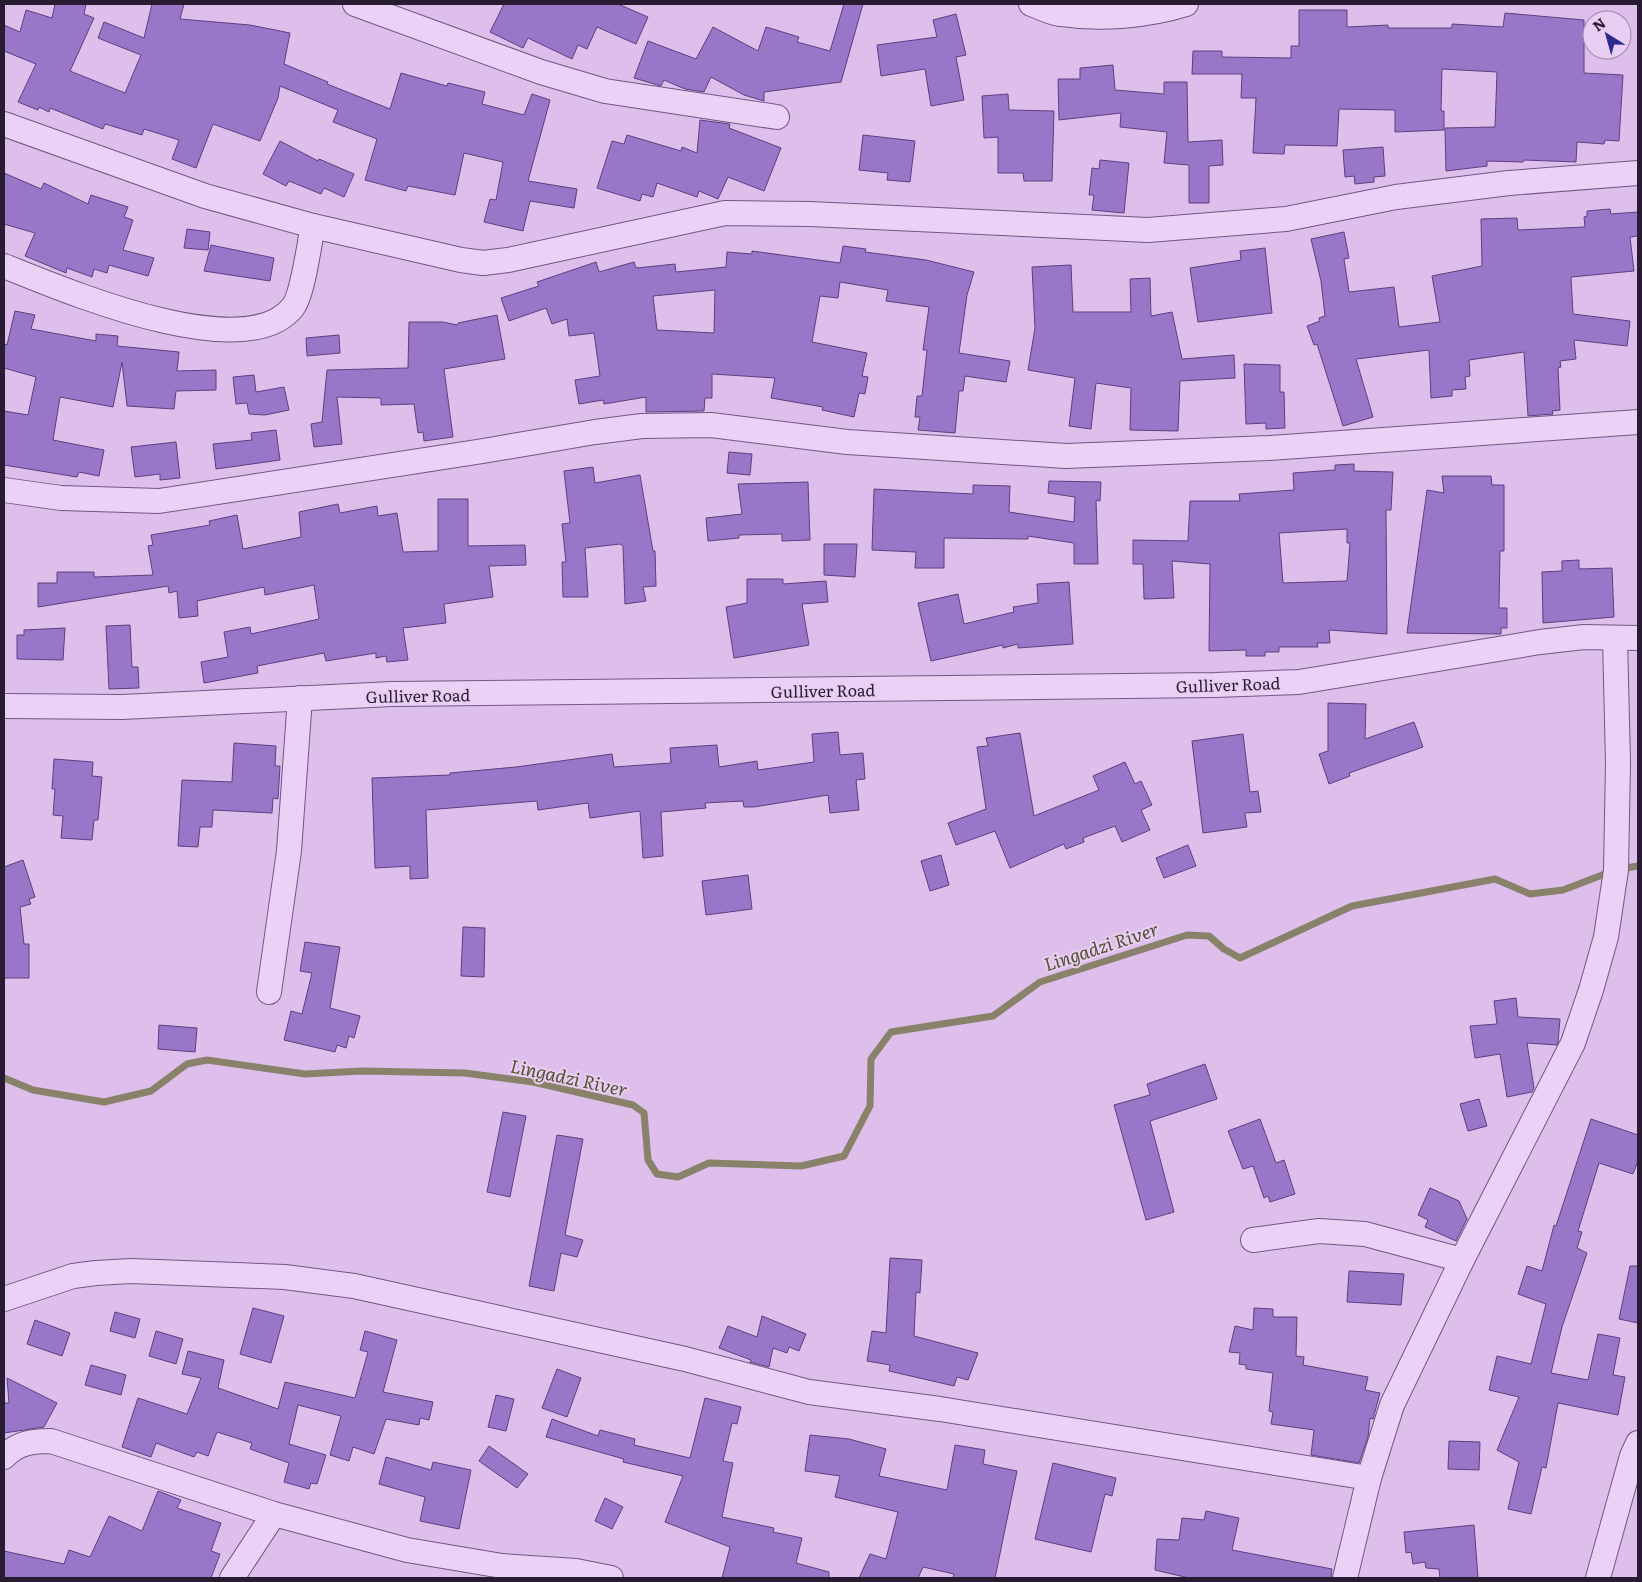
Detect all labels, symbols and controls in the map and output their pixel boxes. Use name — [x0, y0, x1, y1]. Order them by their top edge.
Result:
north arrow — [1582, 10, 1632, 60]
text: N — [1588, 12, 1609, 35]
street label: Gulliver Road — [1175, 670, 1281, 698]
street label: Gulliver Road — [771, 677, 876, 703]
street label: Gulliver Road — [366, 682, 471, 708]
water label: Lingadzi River — [1040, 915, 1162, 977]
water label: Lingadzi River — [508, 1051, 630, 1103]

